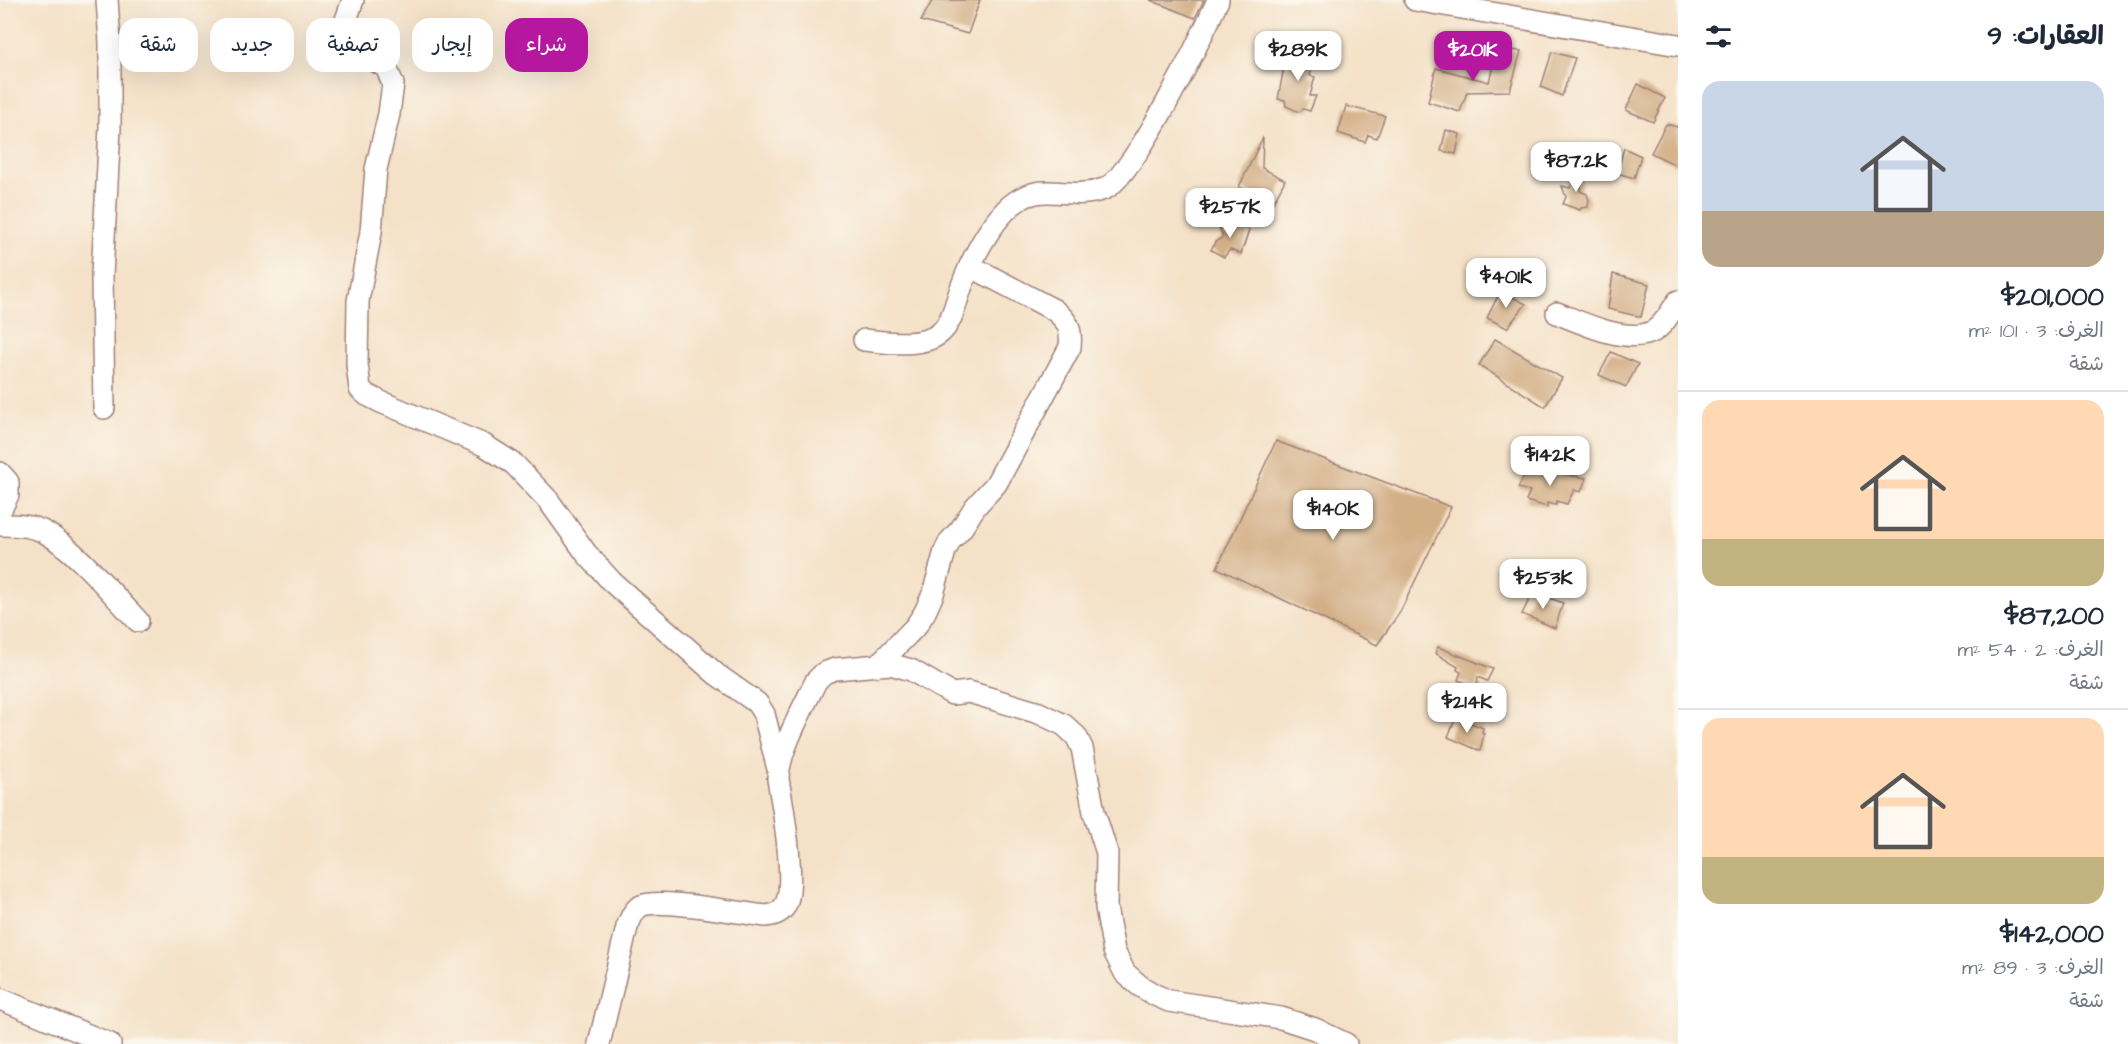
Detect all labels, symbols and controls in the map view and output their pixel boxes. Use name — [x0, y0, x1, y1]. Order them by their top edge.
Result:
chip: شقة — [119, 18, 198, 72]
chip: جديد — [210, 18, 294, 72]
chip: تصفية — [306, 18, 400, 72]
chip: إيجار — [412, 18, 493, 72]
chip: شراء — [505, 18, 588, 72]
text: العقارات: 9 — [1987, 18, 2104, 54]
icon: filters — [1702, 20, 1735, 53]
pin: $289K — [1256, 31, 1340, 82]
pin: $201K — [1431, 31, 1515, 82]
text: $289K — [1268, 36, 1328, 64]
text: $201K — [1448, 36, 1498, 64]
icon: home — [1849, 120, 1957, 228]
pin: $87.2K — [1527, 142, 1625, 193]
text: $87.2K — [1545, 147, 1607, 175]
pin: $257K — [1188, 188, 1272, 239]
text: $257K — [1199, 193, 1261, 221]
pin: $401K — [1464, 258, 1548, 309]
text: $401K — [1480, 263, 1532, 291]
text: $201,000 — [2001, 279, 2104, 315]
text: الغرف: 3 · 101 m² — [1969, 317, 2104, 345]
text: شقة — [2069, 350, 2104, 378]
pin: $142K — [1508, 436, 1592, 487]
icon: home — [1849, 439, 1957, 547]
text: $142K — [1525, 441, 1575, 469]
pin: $140K — [1291, 490, 1375, 541]
text: $140K — [1307, 495, 1359, 523]
pin: $253K — [1501, 559, 1585, 610]
text: $253K — [1513, 564, 1573, 592]
text: $87,200 — [2004, 598, 2104, 634]
text: الغرف: 2 · 54 m² — [1957, 636, 2104, 664]
text: شقة — [2069, 669, 2104, 697]
pin: $214K — [1425, 683, 1509, 734]
text: $214K — [1442, 688, 1492, 716]
icon: home — [1849, 757, 1957, 865]
text: $142,000 — [2000, 916, 2104, 952]
text: الغرف: 3 · 89 m² — [1962, 954, 2104, 982]
text: شقة — [2069, 987, 2104, 1015]

